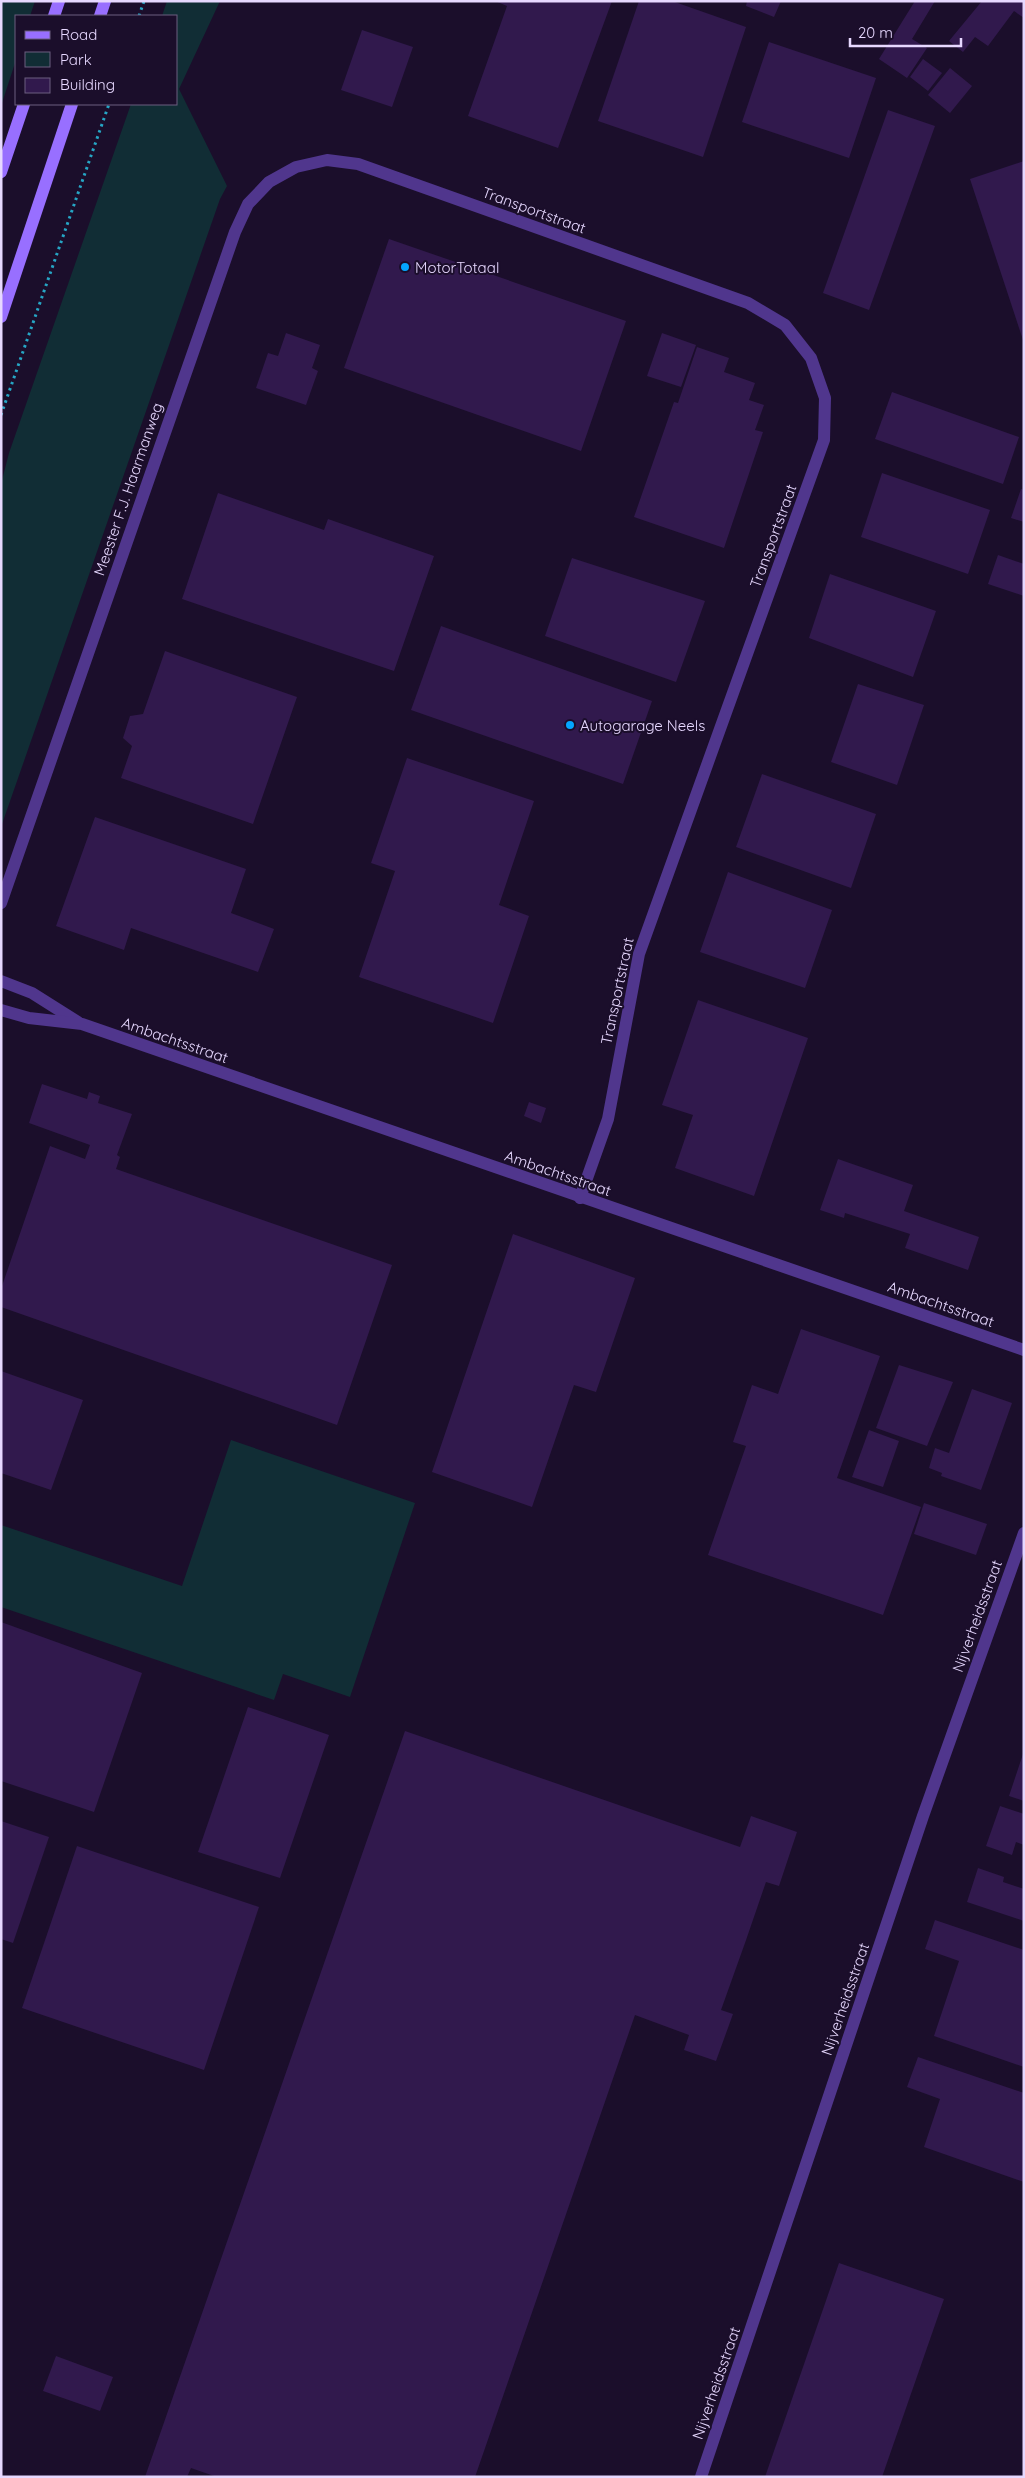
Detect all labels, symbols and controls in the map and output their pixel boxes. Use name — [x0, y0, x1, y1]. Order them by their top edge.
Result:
legend — [15, 15, 178, 105]
scale bar — [850, 15, 961, 47]
text: 20 m — [858, 23, 893, 42]
text: Road — [60, 25, 97, 44]
text: Park — [60, 50, 92, 69]
text: Building — [60, 75, 115, 94]
street label: Transportstraat — [480, 182, 588, 238]
place label: MotorTotaal — [415, 258, 499, 277]
marker: MotorTotaal — [399, 261, 411, 273]
street label: Meester F.J. Haarmanweg — [89, 400, 167, 578]
street label: Transportstraat — [745, 482, 801, 590]
place label: Autogarage Neels — [580, 716, 705, 735]
marker: Autogarage Neels — [564, 719, 576, 731]
street label: Transportstraat — [596, 936, 638, 1046]
street label: Ambachtsstraat — [119, 1013, 231, 1067]
street label: Ambachtsstraat — [502, 1146, 614, 1200]
street label: Ambachtsstraat — [885, 1277, 997, 1331]
street label: Nijverheidsstraat — [948, 1557, 1006, 1675]
street label: Nijverheidsstraat — [817, 1940, 873, 2058]
street label: Nijverheidsstraat — [688, 2324, 744, 2442]

